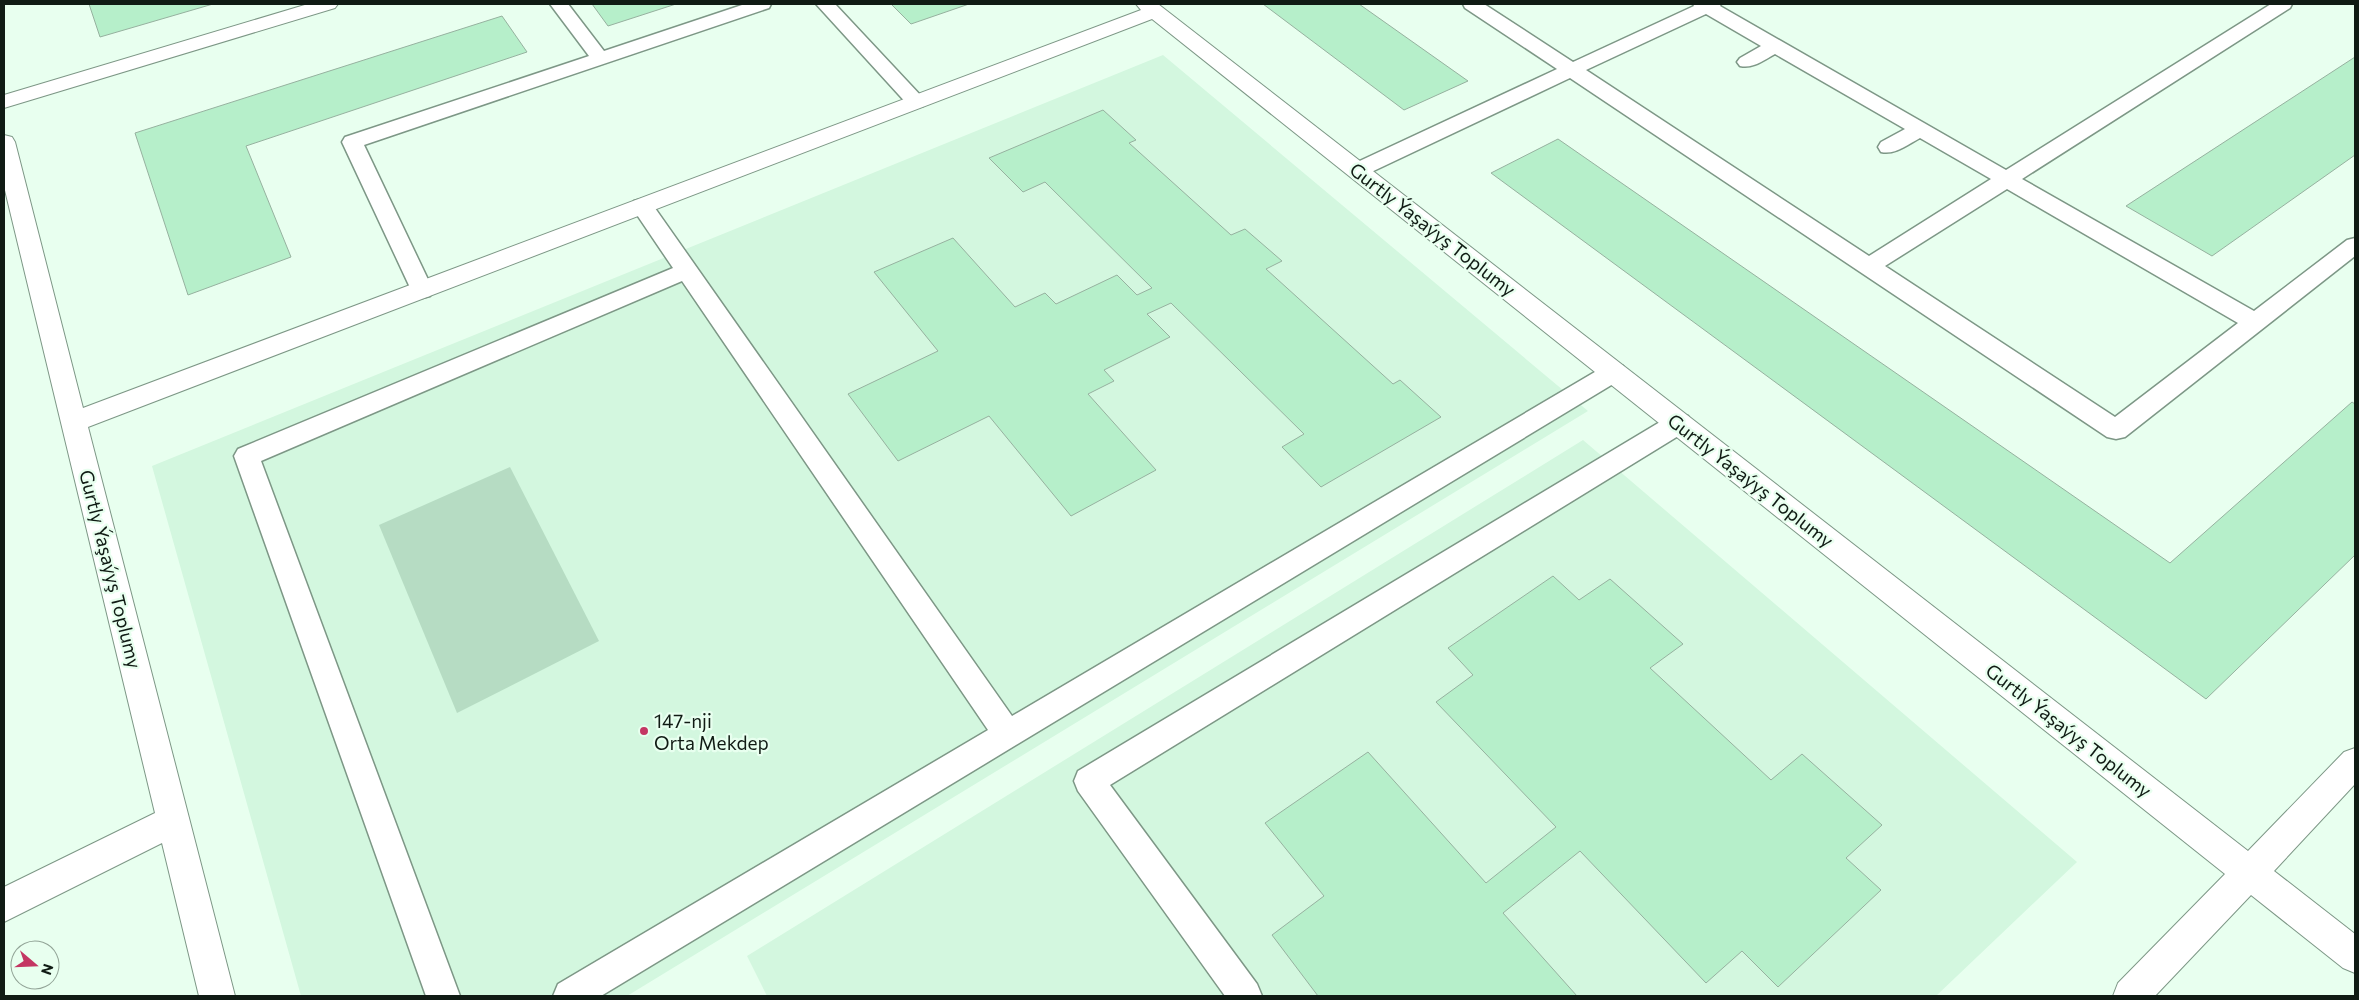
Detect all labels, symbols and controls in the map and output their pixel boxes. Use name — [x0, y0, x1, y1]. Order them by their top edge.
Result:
street label: Gurtly Ýaşaýyş Toplumy — [1346, 157, 1521, 301]
street label: Gurtly Ýaşaýyş Toplumy — [1664, 408, 1839, 552]
street label: Gurtly Ýaşaýyş Toplumy — [75, 467, 147, 671]
street label: Gurtly Ýaşaýyş Toplumy — [1982, 658, 2157, 802]
place label: 147-nji Orta Mekdep — [654, 709, 769, 754]
marker: 147-nji Orta Mekdep — [638, 725, 650, 737]
north arrow — [10, 940, 60, 990]
text: N — [38, 962, 58, 977]

